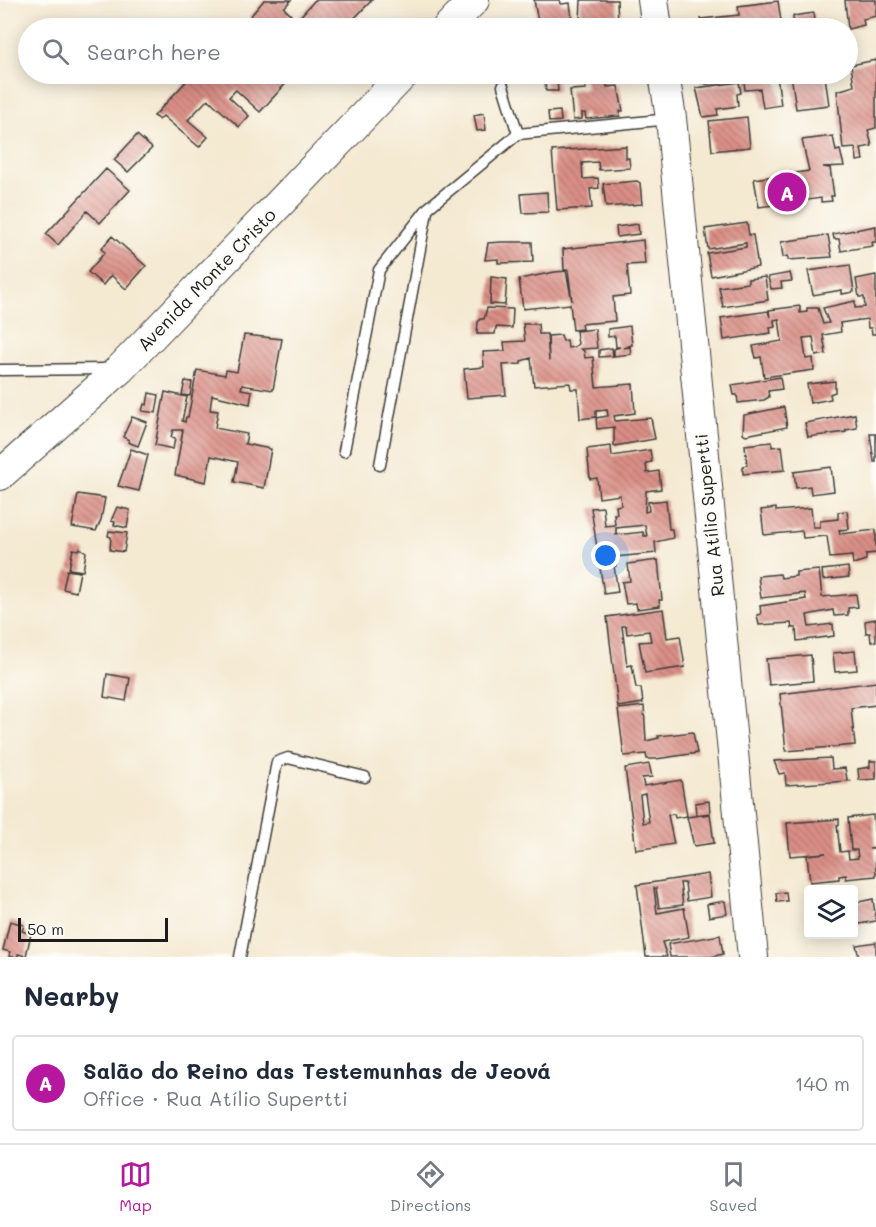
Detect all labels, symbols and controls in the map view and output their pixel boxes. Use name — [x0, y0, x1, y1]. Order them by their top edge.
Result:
search box — [18, 18, 858, 84]
icon: search — [39, 35, 72, 68]
text: Search here — [87, 37, 221, 66]
pin: A — [768, 170, 806, 214]
street label: Avenida Monte Cristo — [132, 202, 281, 356]
street label: Rua Atílio Supertti — [689, 433, 729, 598]
your location — [591, 541, 620, 570]
map controls — [804, 885, 858, 939]
button: layers — [804, 885, 858, 939]
scale bar — [18, 915, 168, 942]
text: 50 m — [27, 918, 64, 939]
text: Nearby — [24, 979, 119, 1013]
text: Salão do Reino das Testemunhas de Jeová — [83, 1056, 551, 1085]
text: A — [39, 1070, 52, 1096]
text: 140 m — [795, 1070, 850, 1096]
text: Office · Rua Atílio Supertti — [83, 1085, 348, 1111]
tab: Map — [119, 1158, 152, 1215]
tab: Directions — [390, 1158, 471, 1215]
tab: Saved — [709, 1158, 757, 1215]

